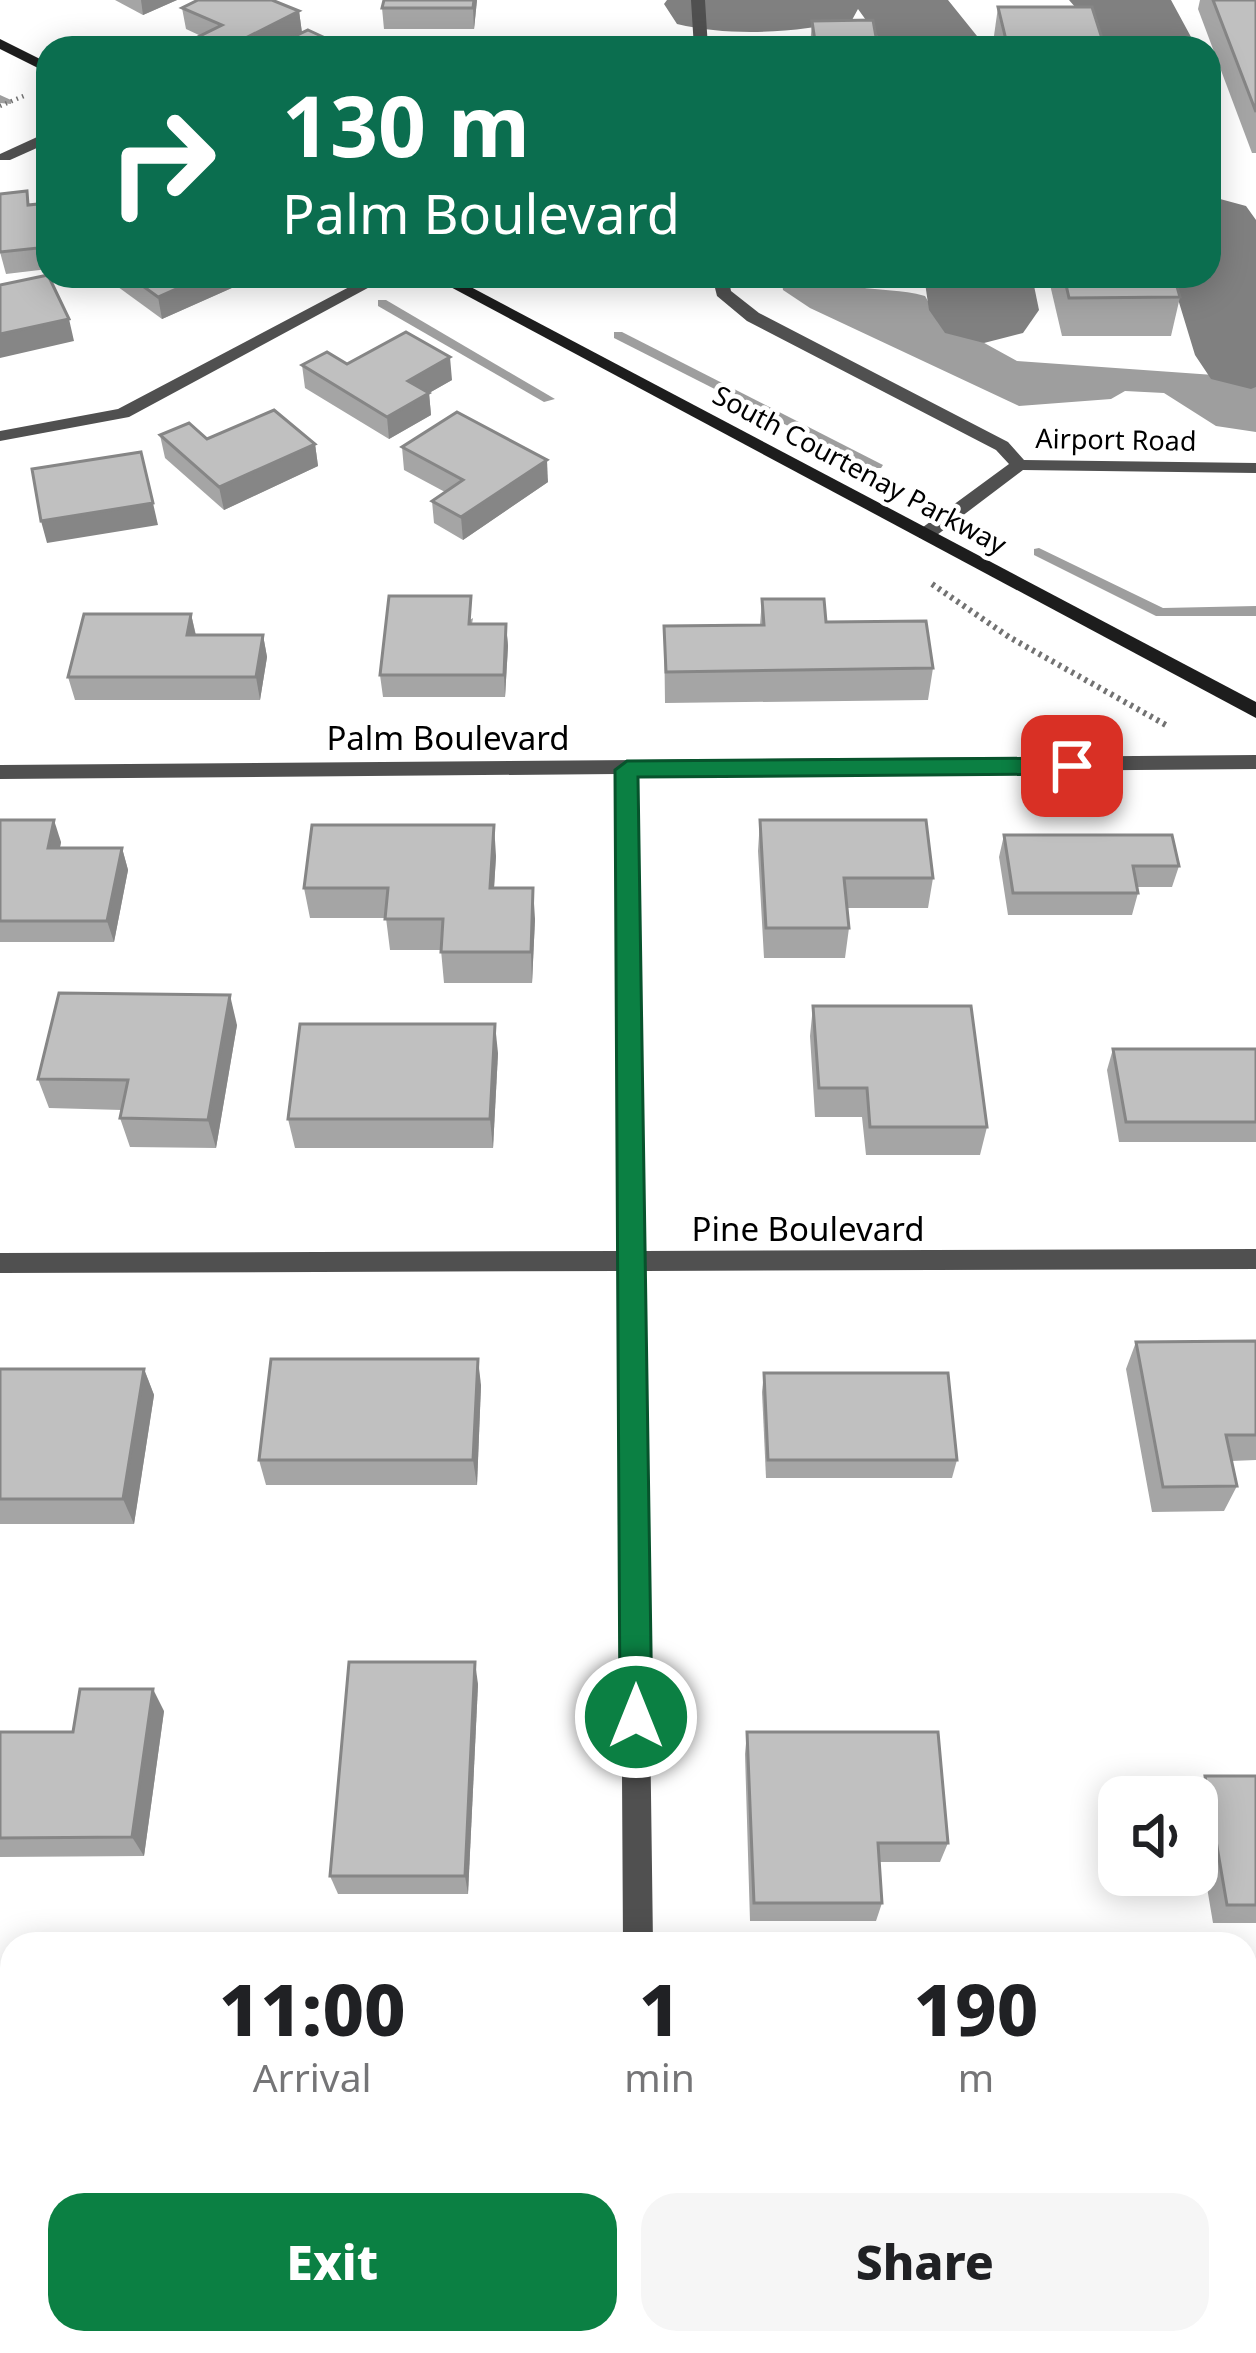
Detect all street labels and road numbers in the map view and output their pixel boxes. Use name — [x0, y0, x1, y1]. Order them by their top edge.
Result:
street label: South Courtenay Parkway — [707, 376, 1013, 562]
street label: Airport Road — [1035, 419, 1197, 459]
street label: Palm Boulevard — [326, 715, 570, 760]
street label: Pine Boulevard — [692, 1206, 924, 1251]

